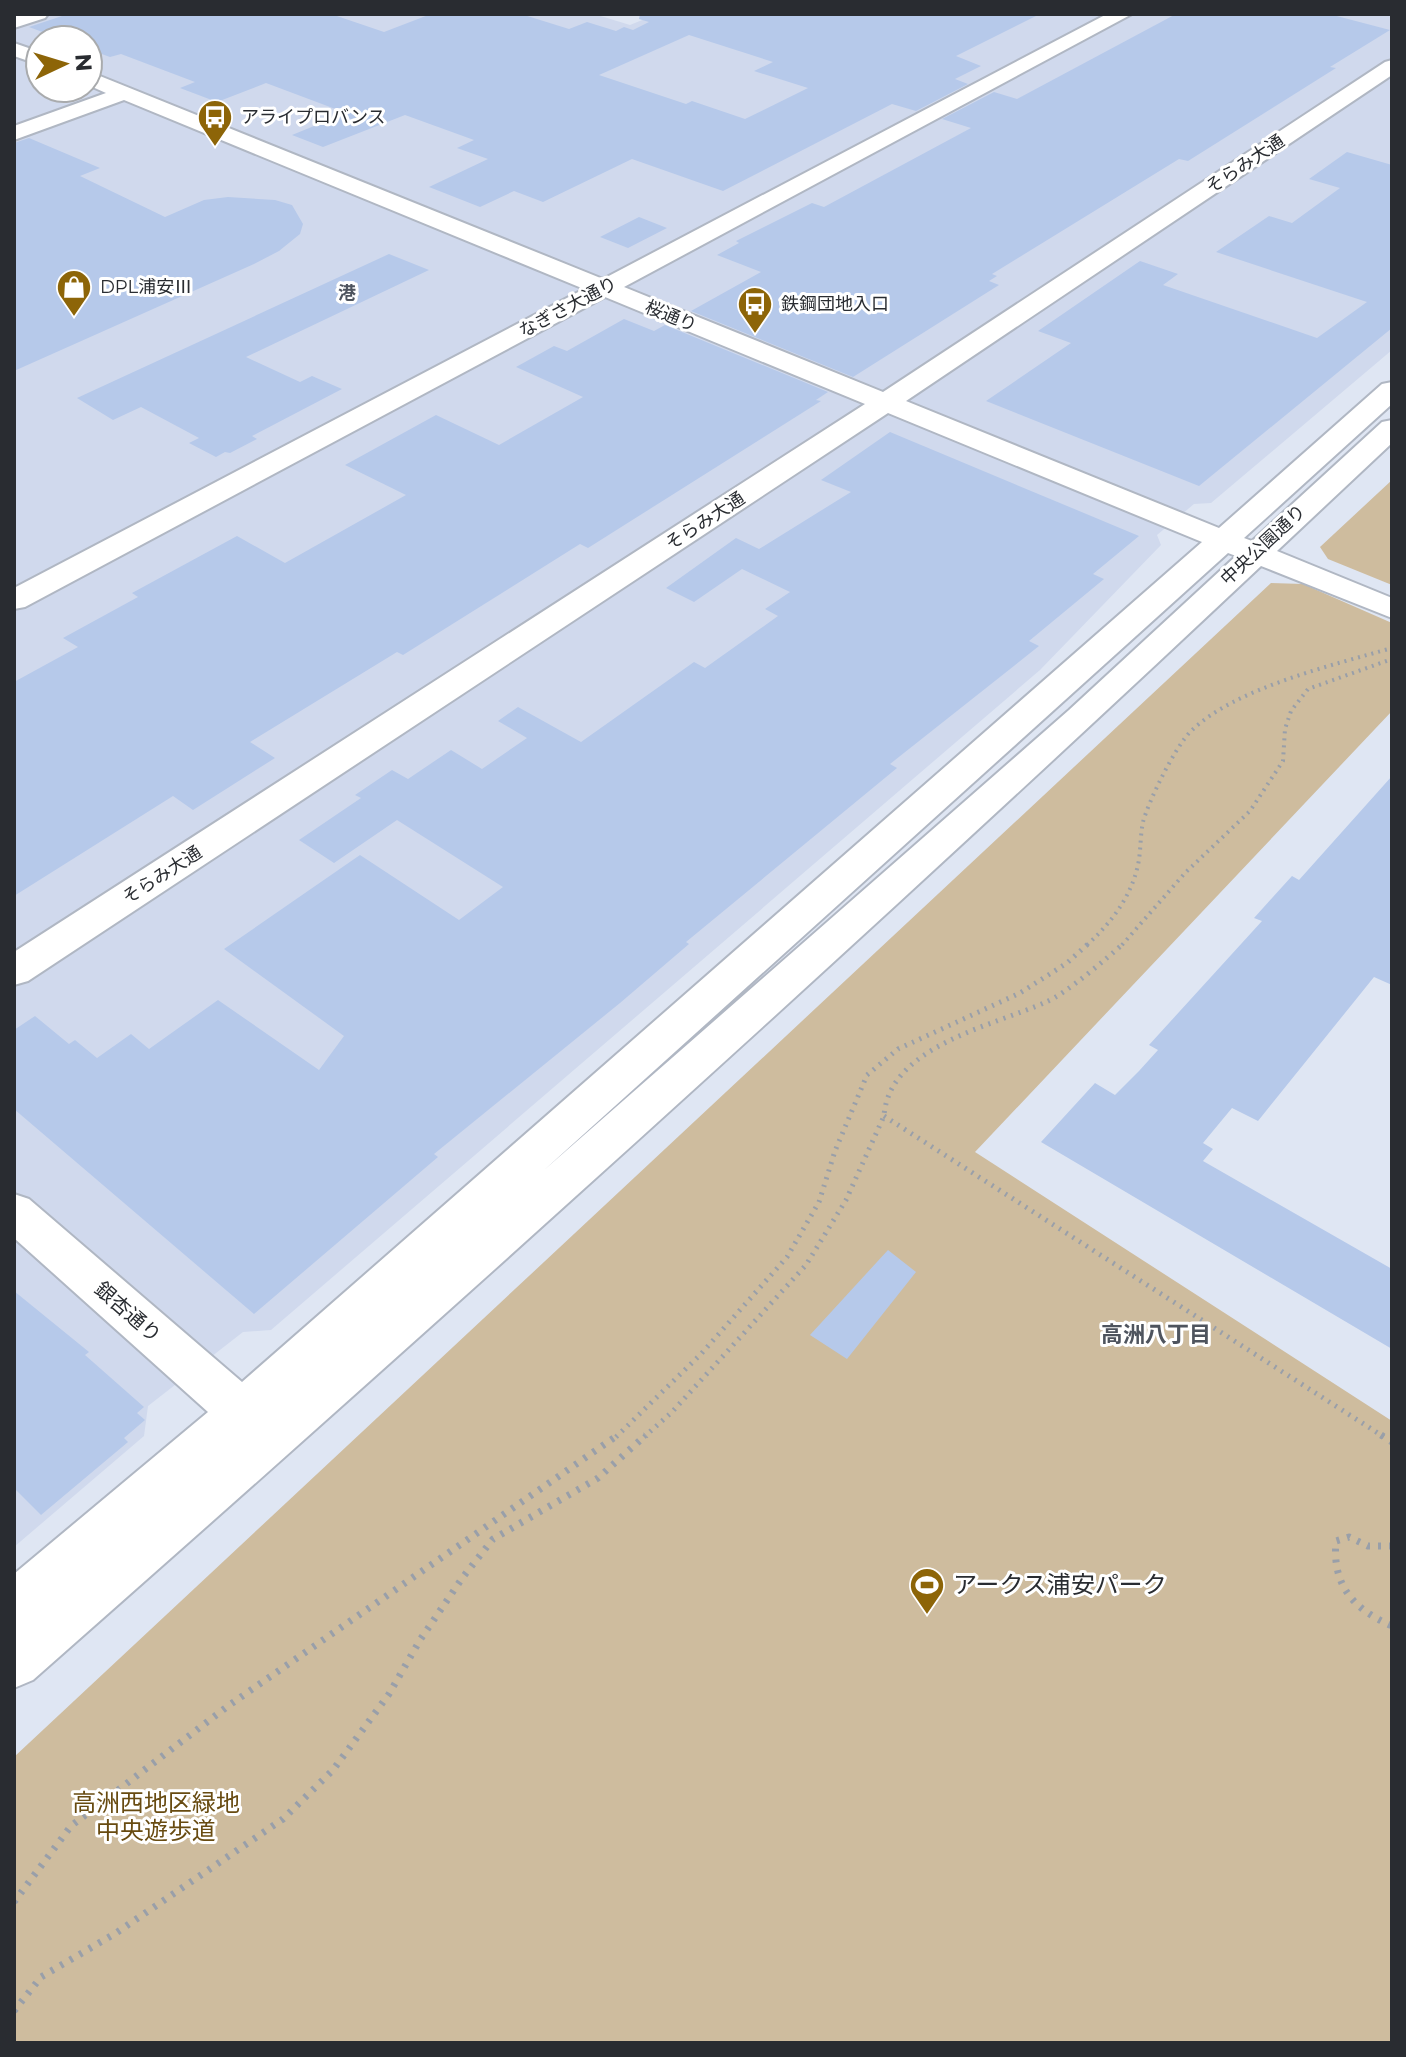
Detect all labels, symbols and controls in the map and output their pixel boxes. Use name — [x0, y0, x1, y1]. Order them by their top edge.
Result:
north arrow — [24, 24, 104, 104]
text: N — [69, 53, 98, 72]
bus stop icon: アライプロバンス — [196, 98, 234, 148]
place label: アライプロバンス — [241, 106, 386, 128]
street label: そらみ大通 — [1202, 130, 1288, 198]
shop icon: DPL浦安Ⅲ — [55, 268, 93, 318]
street label: なぎさ大通り — [515, 272, 621, 342]
place label: DPL浦安Ⅲ — [100, 276, 192, 298]
district label: 港 — [338, 282, 356, 304]
bus stop icon: 鉄鋼団地入口 — [736, 285, 774, 335]
place label: 鉄鋼団地入口 — [781, 293, 889, 315]
street label: 桜通り — [642, 296, 700, 336]
street label: そらみ大通 — [661, 487, 749, 555]
street label: 中央公園通り — [1216, 500, 1310, 590]
street label: そらみ大通 — [118, 841, 206, 909]
street label: 銀杏通り — [90, 1277, 166, 1347]
district label: 高洲八丁目 — [1101, 1321, 1211, 1348]
sports icon: アークス浦安パーク — [908, 1566, 946, 1616]
place label: アークス浦安パーク — [953, 1570, 1167, 1599]
park label: 高洲西地区緑地 中央遊歩道 — [72, 1788, 240, 1845]

